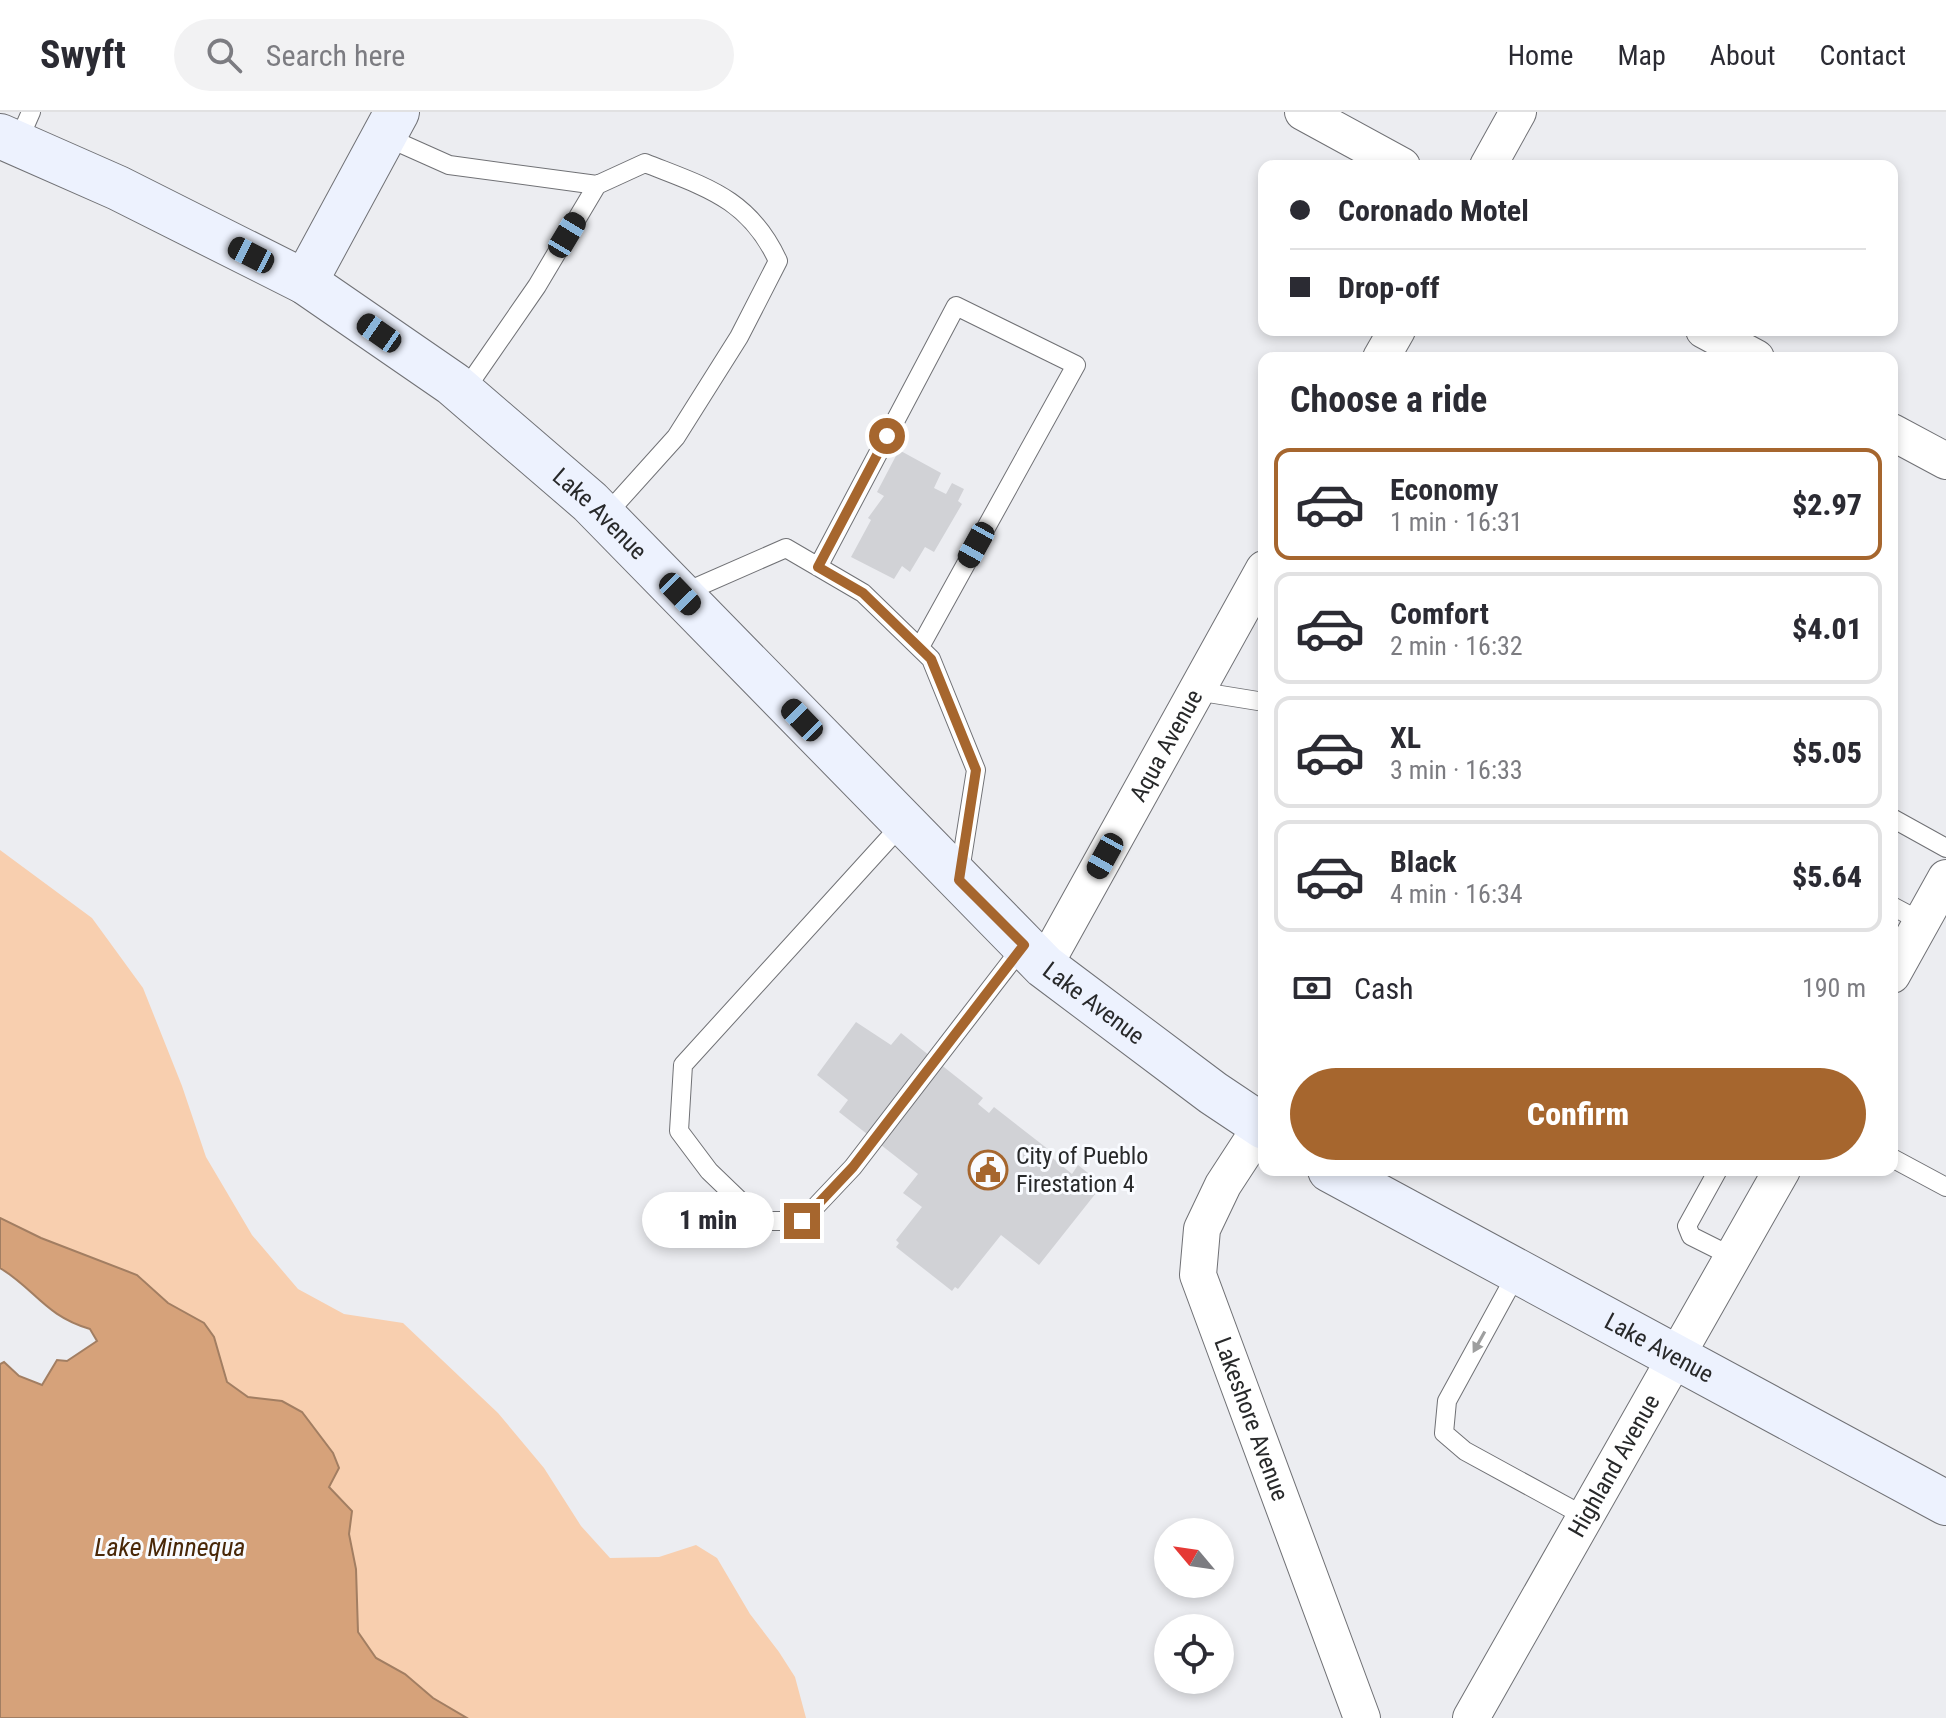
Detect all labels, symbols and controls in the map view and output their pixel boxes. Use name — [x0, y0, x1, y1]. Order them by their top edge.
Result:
search box — [174, 19, 734, 91]
text: Swyft — [40, 33, 126, 77]
icon: search — [202, 33, 246, 77]
text: Search here — [266, 38, 405, 73]
text: Home — [1508, 39, 1573, 72]
text: Map — [1617, 39, 1666, 72]
text: About — [1710, 39, 1776, 72]
text: Contact — [1820, 39, 1906, 72]
text: Coronado Motel — [1338, 193, 1529, 228]
car — [544, 208, 590, 262]
car — [224, 233, 278, 277]
text: Drop-off — [1338, 270, 1440, 305]
car — [352, 309, 406, 357]
text: Choose a ride — [1290, 379, 1487, 421]
route start — [869, 418, 905, 454]
street label: Lake Avenue — [547, 462, 652, 565]
icon: car — [1294, 468, 1366, 540]
text: Economy — [1390, 472, 1498, 507]
text: $2.97 — [1792, 487, 1862, 522]
text: 1 min · 16:31 — [1390, 507, 1523, 537]
car — [954, 518, 998, 572]
car — [655, 568, 705, 620]
icon: car — [1294, 592, 1366, 664]
text: Comfort — [1390, 596, 1489, 631]
text: $4.01 — [1792, 611, 1862, 646]
text: 2 min · 16:32 — [1390, 631, 1523, 661]
street label: Aqua Avenue — [1124, 685, 1208, 806]
car — [777, 694, 827, 746]
icon: car — [1294, 716, 1366, 788]
text: XL — [1390, 720, 1421, 755]
text: $5.05 — [1792, 735, 1862, 770]
text: 3 min · 16:33 — [1390, 755, 1523, 785]
car — [1083, 829, 1127, 883]
icon: car — [1294, 840, 1366, 912]
text: Black — [1390, 844, 1457, 879]
text: $5.64 — [1792, 859, 1862, 894]
text: 4 min · 16:34 — [1390, 879, 1523, 909]
street label: Lake Avenue — [1037, 956, 1150, 1050]
icon: cash — [1290, 966, 1334, 1010]
text: Cash — [1354, 971, 1414, 1006]
text: 190 m — [1802, 973, 1866, 1003]
button: Confirm — [1290, 1068, 1866, 1160]
place label: City of Pueblo Firestation 4 — [1016, 1142, 1148, 1198]
public building icon: City of Pueblo Firestation 4 — [967, 1149, 1009, 1191]
callout: 1 min — [642, 1193, 774, 1249]
route end — [784, 1203, 820, 1239]
text: 1 min — [679, 1205, 737, 1235]
street label: Lake Avenue — [1600, 1307, 1718, 1389]
one-way arrow — [1473, 1330, 1486, 1353]
street label: Lakeshore Avenue — [1208, 1333, 1294, 1505]
street label: Highland Avenue — [1563, 1390, 1666, 1542]
north arrow — [1154, 1518, 1234, 1598]
map controls — [1154, 1518, 1234, 1694]
water label: Lake Minnequa — [95, 1532, 245, 1562]
button: locate — [1154, 1614, 1234, 1694]

